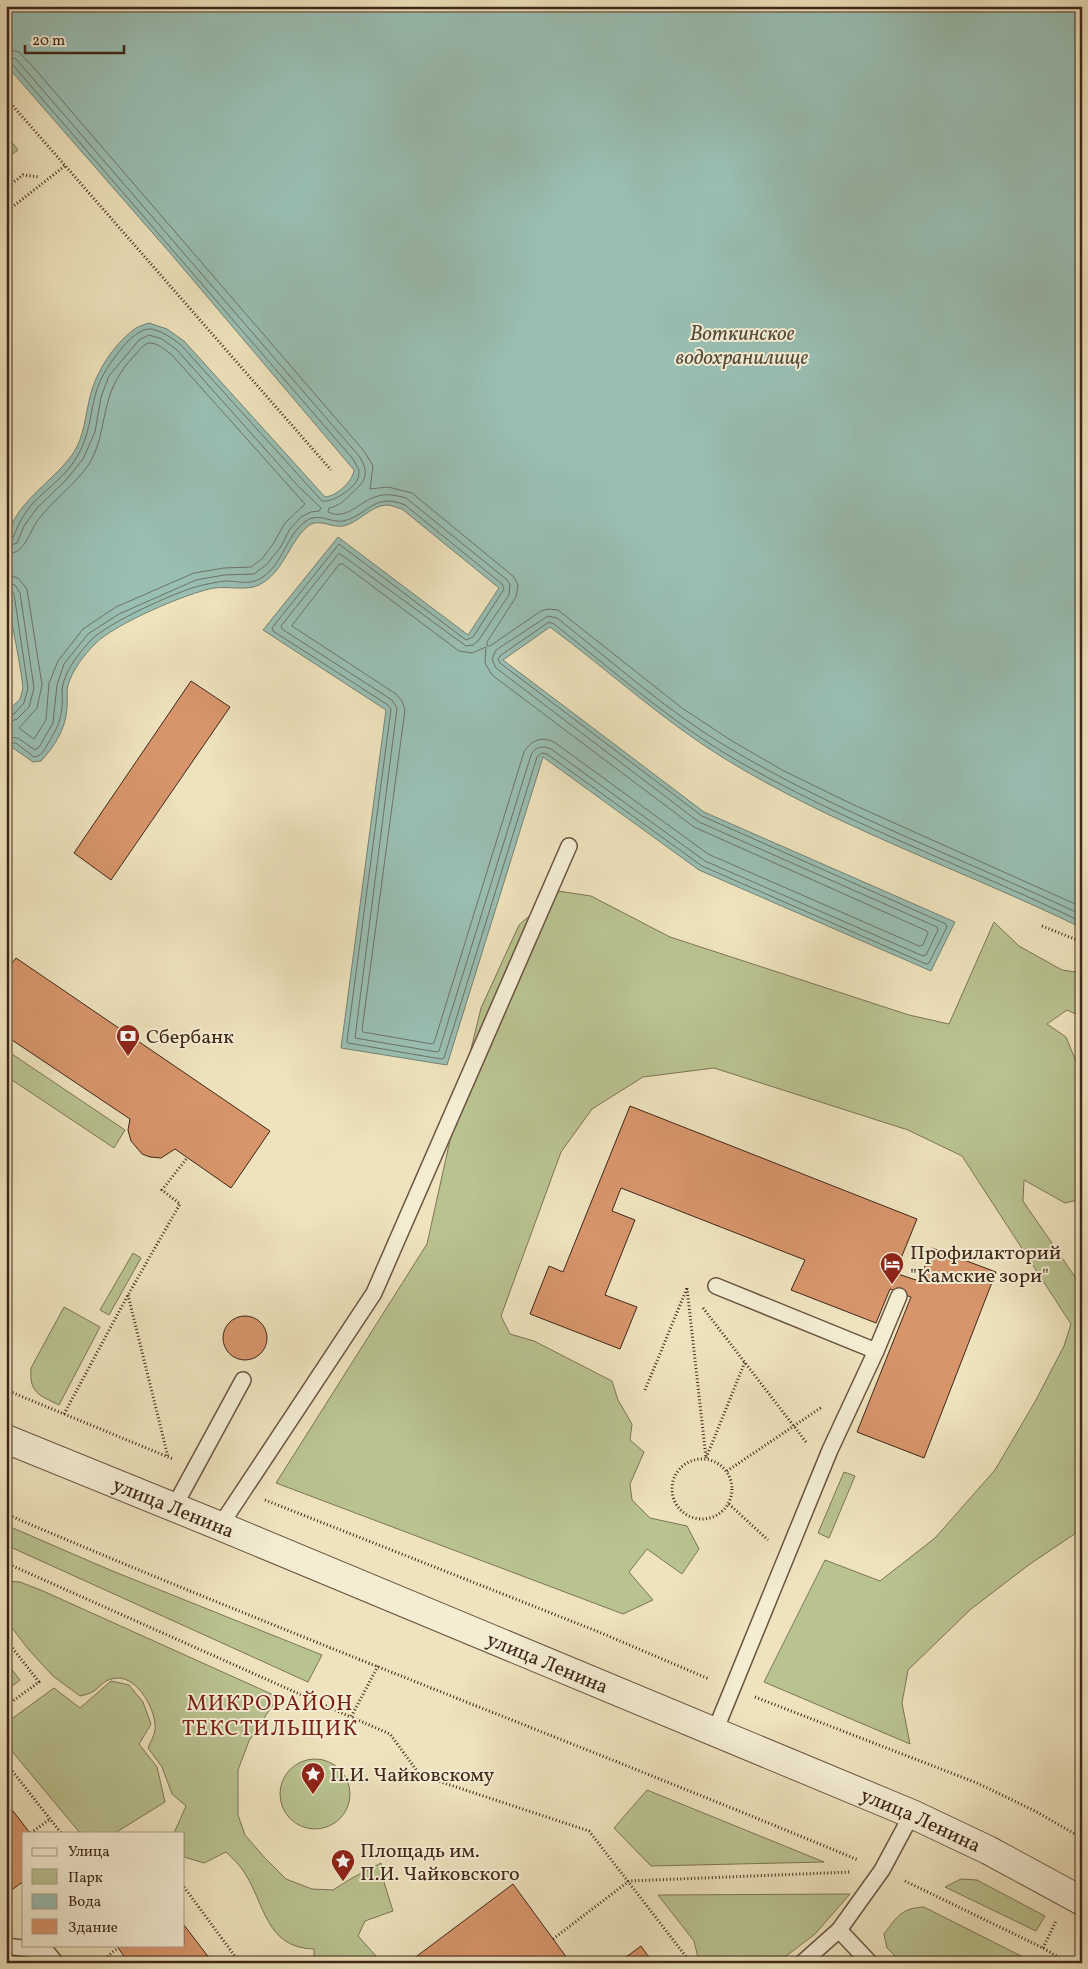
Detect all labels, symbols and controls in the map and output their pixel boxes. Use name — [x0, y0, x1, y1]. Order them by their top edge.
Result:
scale bar — [25, 22, 124, 54]
text: 20 m — [32, 31, 65, 52]
water label: Воткинское водохранилище — [676, 320, 809, 373]
bank icon: Сбербанк — [115, 1023, 141, 1057]
place label: Сбербанк — [146, 1024, 234, 1052]
place label: Профилакторий "Камские зори" — [910, 1240, 1061, 1291]
hotel icon: Профилакторий "Камские зори" — [879, 1251, 905, 1285]
street label: улица Ленина — [108, 1472, 238, 1546]
street label: улица Ленина — [482, 1626, 612, 1702]
district label: МИКРОРАЙОН ТЕКСТИЛЬЩИК — [182, 1689, 358, 1745]
place icon: П.И. Чайковскому — [300, 1761, 326, 1795]
place label: П.И. Чайковскому — [330, 1762, 495, 1790]
street label: улица Ленина — [856, 1782, 985, 1861]
legend — [22, 1832, 185, 1946]
place label: Площадь им. П.И. Чайковского — [360, 1838, 520, 1889]
text: Улица — [68, 1842, 110, 1863]
place icon: Площадь им. П.И. Чайковского — [330, 1848, 356, 1882]
text: Парк — [68, 1868, 103, 1889]
text: Вода — [68, 1892, 101, 1913]
text: Здание — [68, 1918, 118, 1939]

